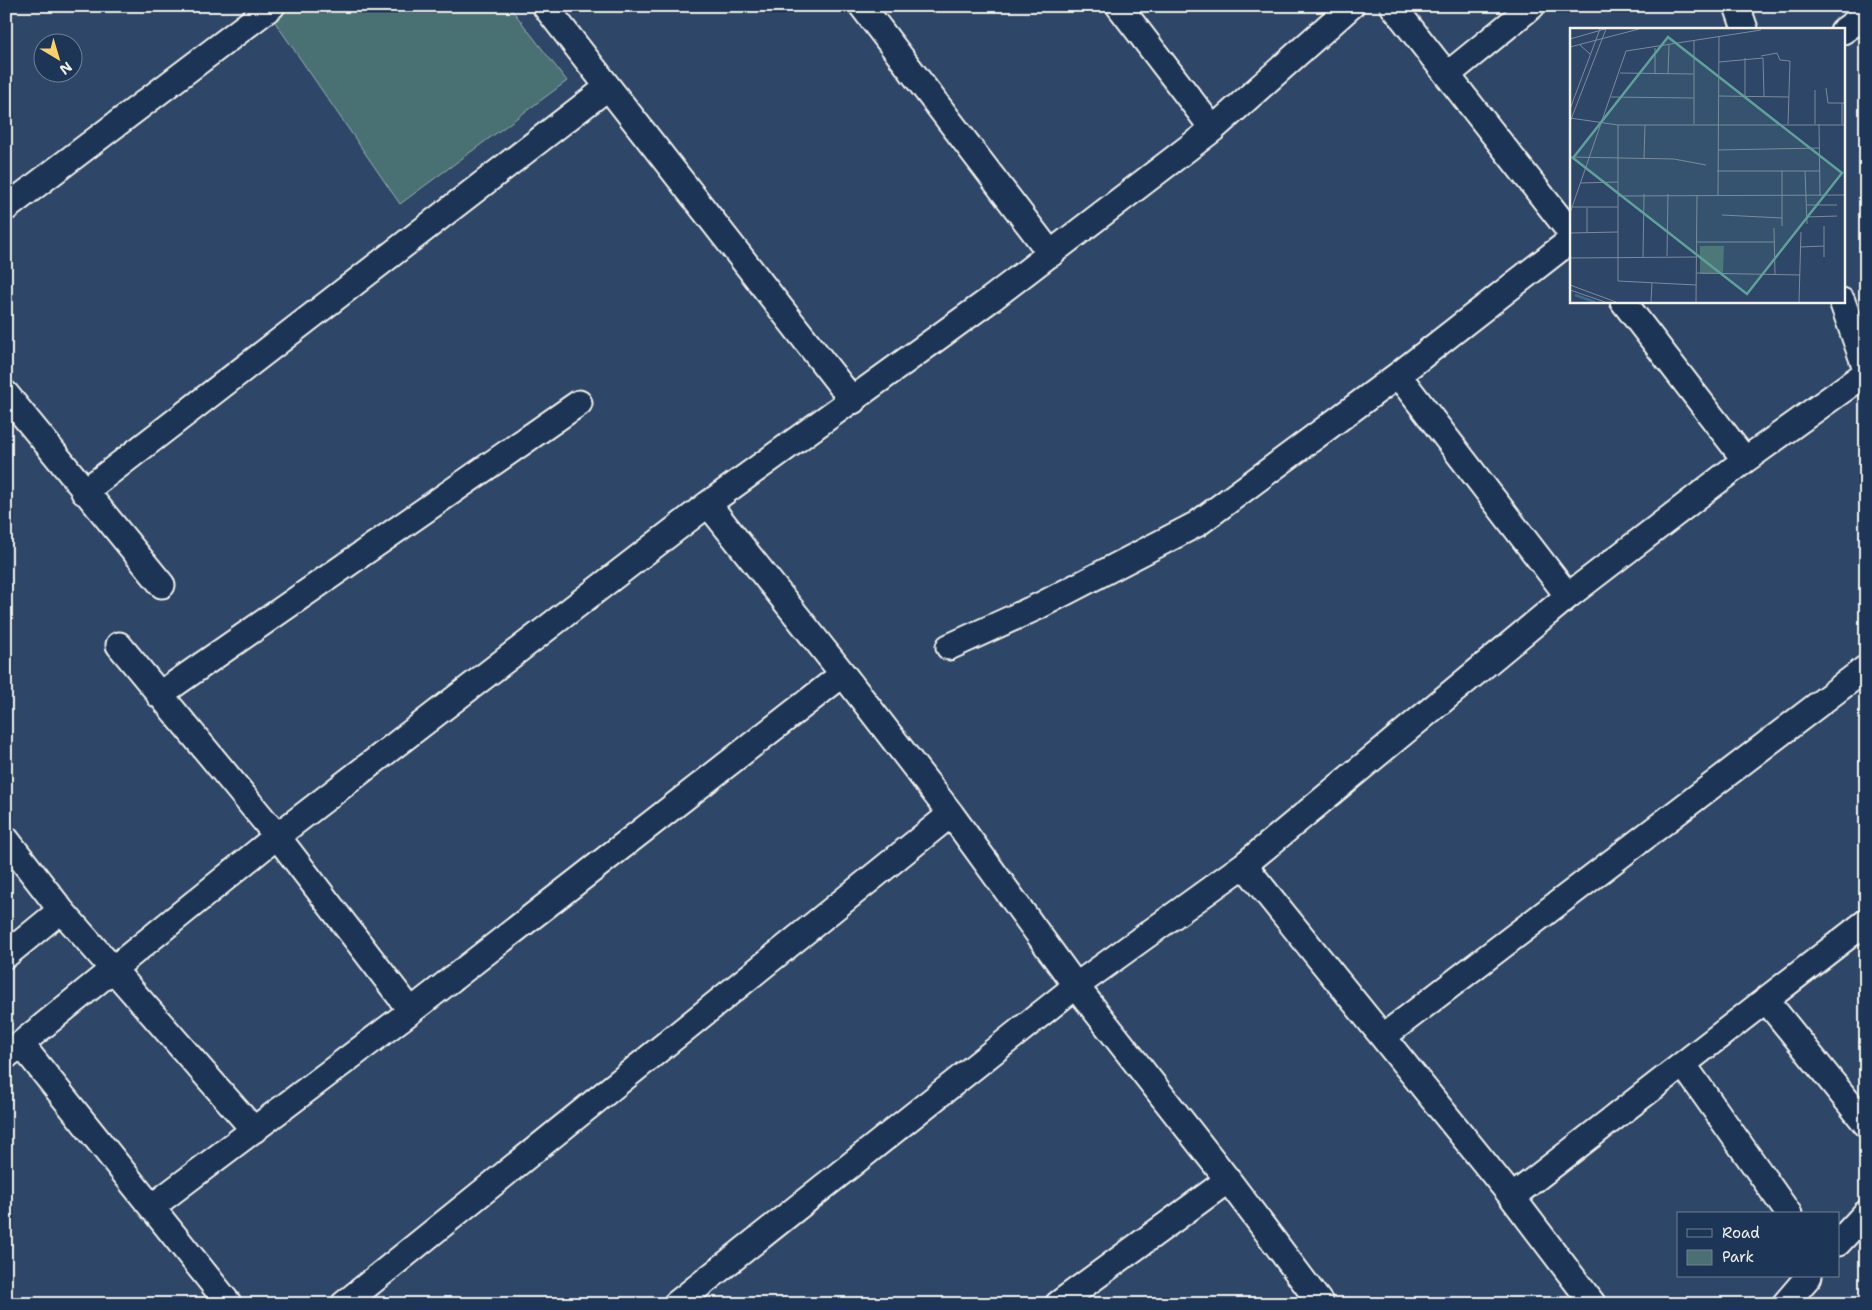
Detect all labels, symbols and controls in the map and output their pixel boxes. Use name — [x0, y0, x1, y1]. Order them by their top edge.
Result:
inset map — [1570, 28, 1844, 302]
north arrow — [32, 32, 82, 82]
text: N — [56, 58, 76, 79]
legend — [1677, 1212, 1840, 1278]
text: Road — [1722, 1223, 1760, 1243]
text: Park — [1722, 1247, 1754, 1267]

